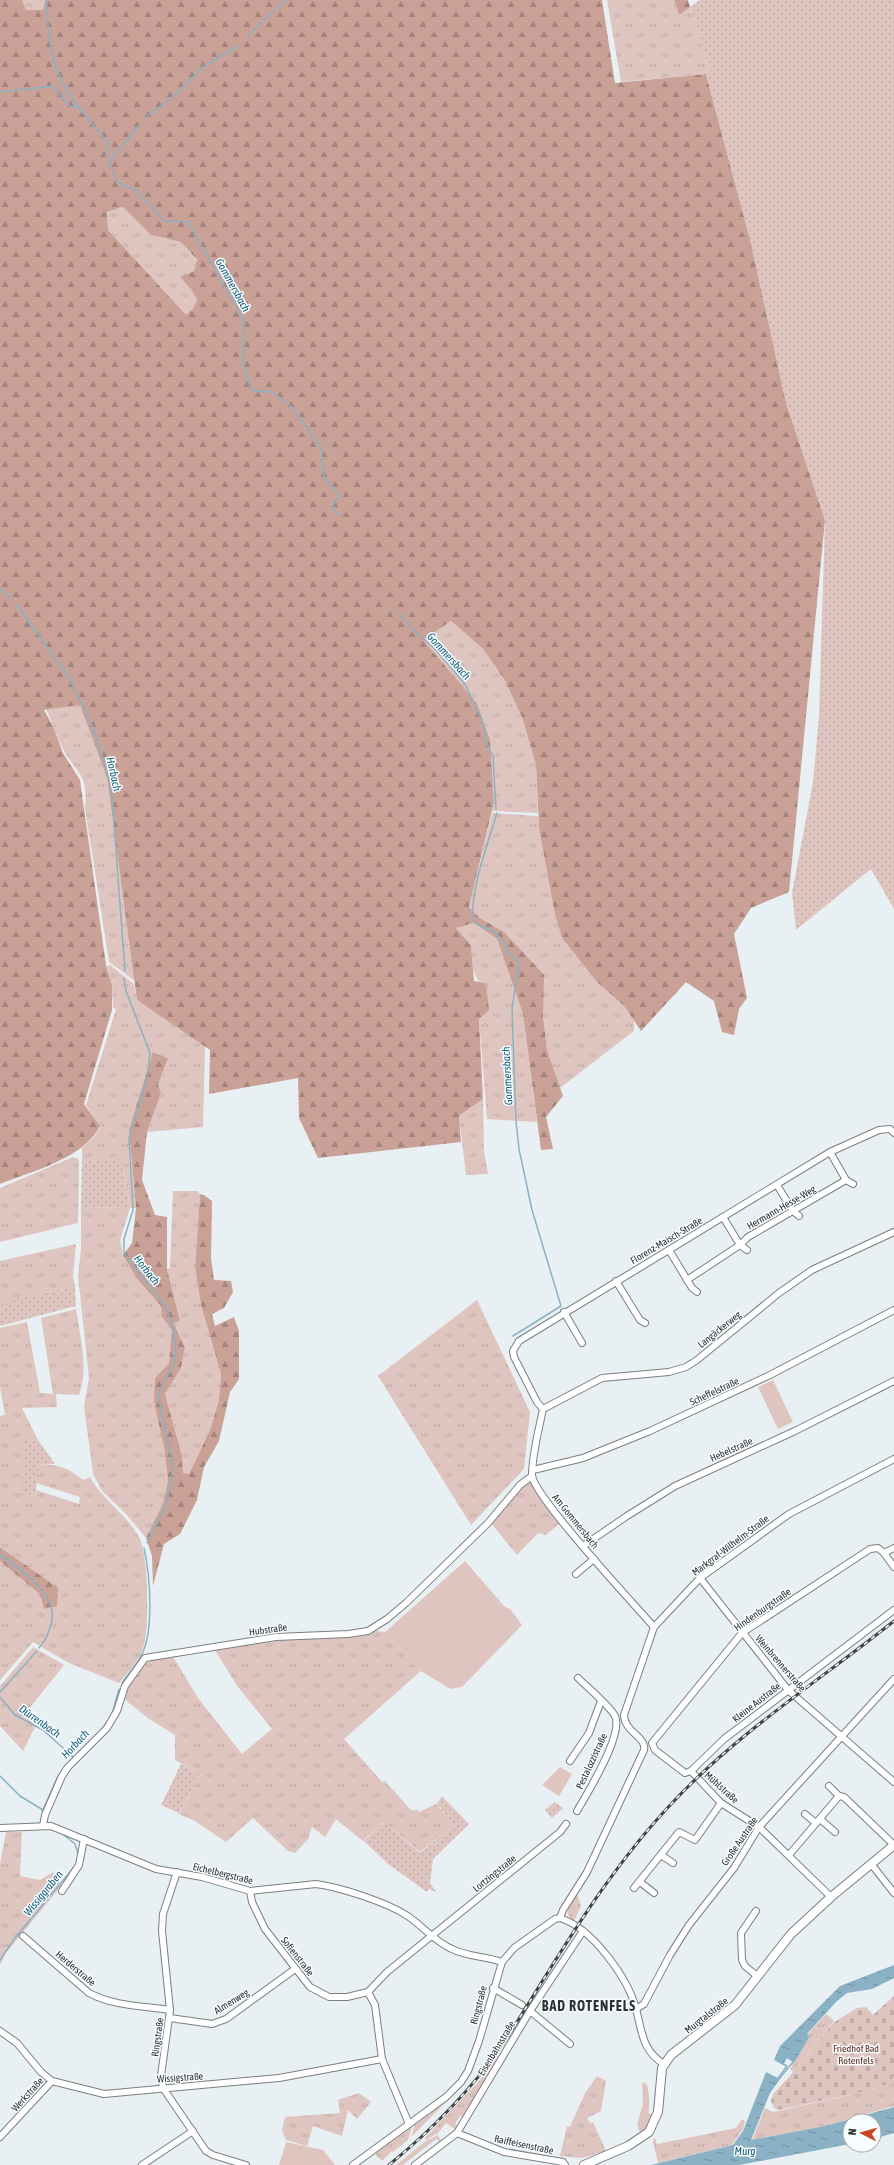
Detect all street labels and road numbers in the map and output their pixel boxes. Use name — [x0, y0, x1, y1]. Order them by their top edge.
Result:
street label: Hermann-Hesse-Weg — [745, 1183, 818, 1232]
street label: Florenz-Maisch-Straße — [628, 1214, 704, 1266]
street label: Langäckerweg — [696, 1308, 744, 1350]
street label: Scheffelstraße — [688, 1375, 741, 1408]
street label: Hebelstraße — [708, 1435, 755, 1464]
street label: Am Gommersbach — [550, 1492, 601, 1551]
street label: Markgraf-Wilhelm-Straße — [690, 1513, 771, 1578]
street label: Hindenburgstraße — [732, 1586, 793, 1633]
street label: Hubstraße — [248, 1621, 288, 1638]
street label: Weinbrennerstraße — [753, 1633, 808, 1694]
street label: Kleine Austraße — [730, 1680, 783, 1725]
street label: Pestalozzistraße — [574, 1731, 609, 1791]
street label: Mühlstraße — [702, 1769, 741, 1806]
street label: Große Austraße — [719, 1814, 760, 1868]
street label: Lortzingstraße — [470, 1852, 518, 1894]
street label: Eichelbergstraße — [192, 1861, 255, 1886]
street label: Sofienstraße — [279, 1935, 317, 1978]
street label: Herderstraße — [54, 1949, 98, 1989]
street label: Ringstraße — [468, 1984, 489, 2026]
street label: Almenweg — [212, 1986, 251, 2016]
street label: Murgtalstraße — [683, 1995, 730, 2036]
street label: Ringstraße — [149, 2016, 166, 2057]
street label: Eisenbahnstraße — [476, 2019, 517, 2078]
street label: Wissigstraße — [157, 2070, 204, 2085]
street label: Werkstraße — [9, 2075, 46, 2114]
street label: Raiffeisenstraße — [493, 2133, 555, 2156]

